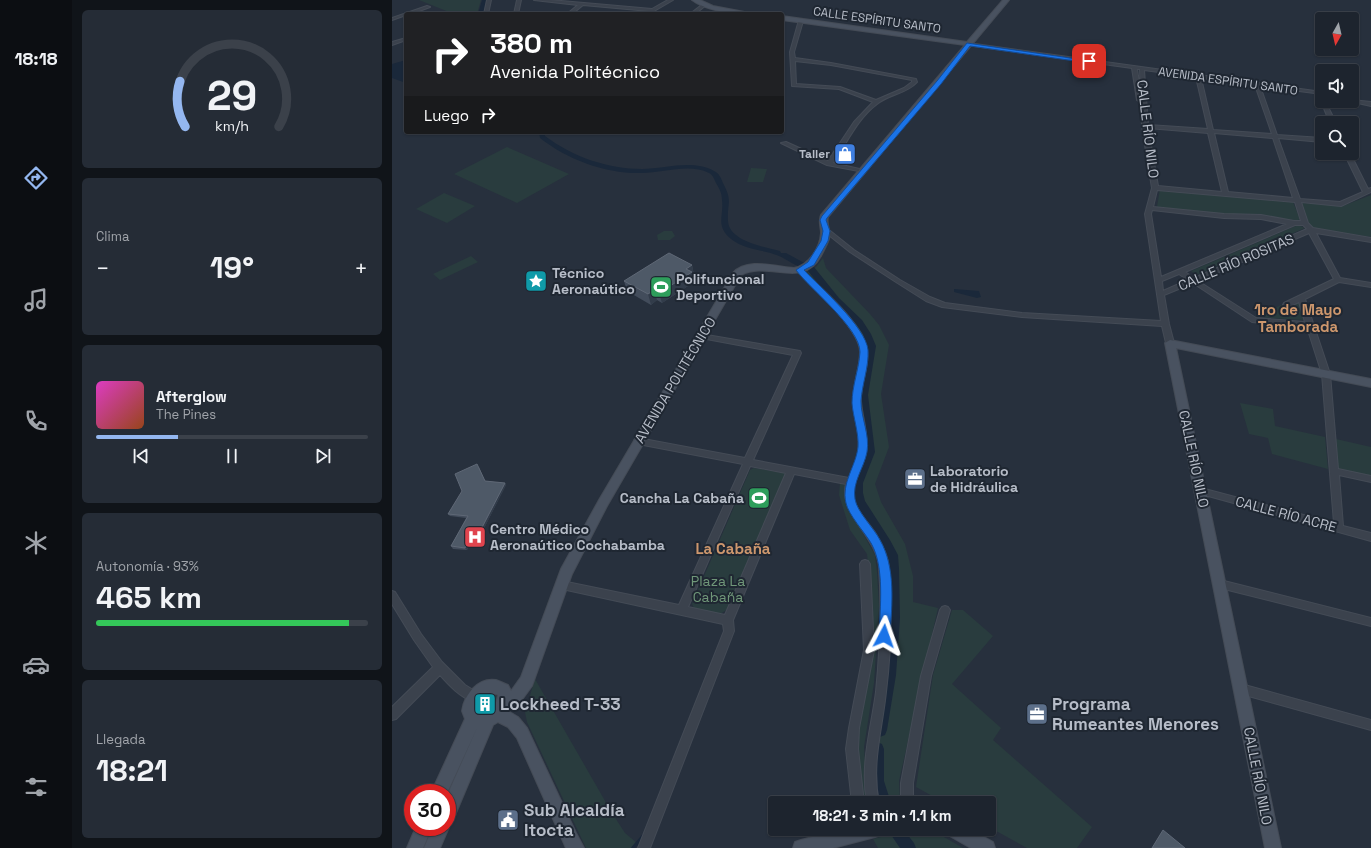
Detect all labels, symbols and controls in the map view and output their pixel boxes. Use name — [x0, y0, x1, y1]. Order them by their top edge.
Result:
street label: CALLE ESPÍRITU SANTO — [812, 3, 942, 37]
north arrow — [1315, 12, 1359, 56]
map controls — [1315, 12, 1359, 160]
text: 380 m — [490, 25, 573, 61]
icon: right — [424, 28, 476, 80]
pin — [1072, 44, 1106, 78]
text: 18:18 — [14, 47, 58, 70]
icon: arrive — [1078, 50, 1100, 72]
text: Avenida Politécnico — [490, 60, 660, 83]
street label: AVENIDA ESPÍRITU SANTO — [1157, 63, 1299, 99]
button: sound — [1315, 64, 1359, 108]
text: 29 — [207, 69, 257, 122]
street label: CALLE RÍO NILO — [1133, 79, 1163, 179]
icon: right — [477, 104, 499, 126]
text: Luego — [424, 106, 469, 125]
text: km/h — [215, 116, 249, 134]
button: search — [1315, 116, 1359, 160]
shop icon: Taller — [832, 141, 858, 167]
place label: Taller — [799, 146, 830, 162]
icon: directions — [22, 164, 50, 192]
text: Clima — [96, 228, 129, 245]
street label: CALLE RÍO ROSITAS — [1175, 229, 1297, 295]
text: 19° — [210, 248, 254, 287]
text: − — [96, 254, 110, 282]
text: + — [354, 254, 368, 282]
place label: Técnico Aeronaútico — [552, 264, 635, 298]
place icon: Técnico Aeronaútico — [523, 268, 549, 294]
place label: Polifuncional Deportivo — [676, 270, 765, 304]
sports icon: Polifuncional Deportivo — [648, 274, 674, 300]
icon: music — [22, 286, 50, 314]
district label: 1ro de Mayo Tamborada — [1254, 300, 1342, 336]
street label: AVENIDA POLITÉCNICO — [630, 314, 720, 446]
text: Afterglow — [156, 387, 227, 406]
text: The Pines — [156, 406, 216, 423]
icon: phone — [22, 407, 50, 435]
street label: CALLE RÍO NILO — [1175, 409, 1213, 509]
icon: previous — [130, 445, 152, 467]
icon: pause — [221, 445, 243, 467]
icon: next — [312, 445, 334, 467]
place label: Laboratorio de Hidráulica — [930, 462, 1018, 496]
office icon: Laboratorio de Hidráulica — [902, 466, 928, 492]
sports icon: Cancha La Cabaña — [746, 485, 772, 511]
place label: Cancha La Cabaña — [620, 489, 744, 507]
street label: CALLE RÍO ACRE — [1233, 492, 1339, 536]
place label: Centro Médico Aeronaútico Cochabamba — [490, 520, 665, 554]
hospital icon: Centro Médico Aeronaútico Cochabamba — [462, 524, 488, 550]
icon: climate — [22, 529, 50, 557]
district label: La Cabaña — [695, 539, 771, 558]
text: Autonomía · 93% — [96, 558, 199, 575]
park label: Plaza La Cabaña — [691, 572, 745, 606]
text: 465 km — [96, 578, 202, 617]
position arrow — [863, 615, 905, 657]
icon: car — [22, 651, 50, 679]
building icon: Lockheed T-33 — [472, 691, 498, 717]
place label: Lockheed T-33 — [500, 693, 621, 715]
place label: Programa Rumeantes Menores — [1052, 693, 1219, 735]
office icon: Programa Rumeantes Menores — [1024, 701, 1050, 727]
street label: CALLE RÍO NILO — [1240, 726, 1276, 826]
text: Llegada — [96, 731, 145, 748]
text: 18:21 — [96, 751, 168, 790]
icon: filters — [22, 773, 50, 801]
speed limit sign: 30 — [404, 784, 456, 836]
place label: Sub Alcaldía Itocta — [524, 799, 625, 841]
text: 18:21 · 3 min · 1.1 km — [812, 806, 952, 825]
public building icon: Sub Alcaldía Itocta — [495, 807, 521, 833]

